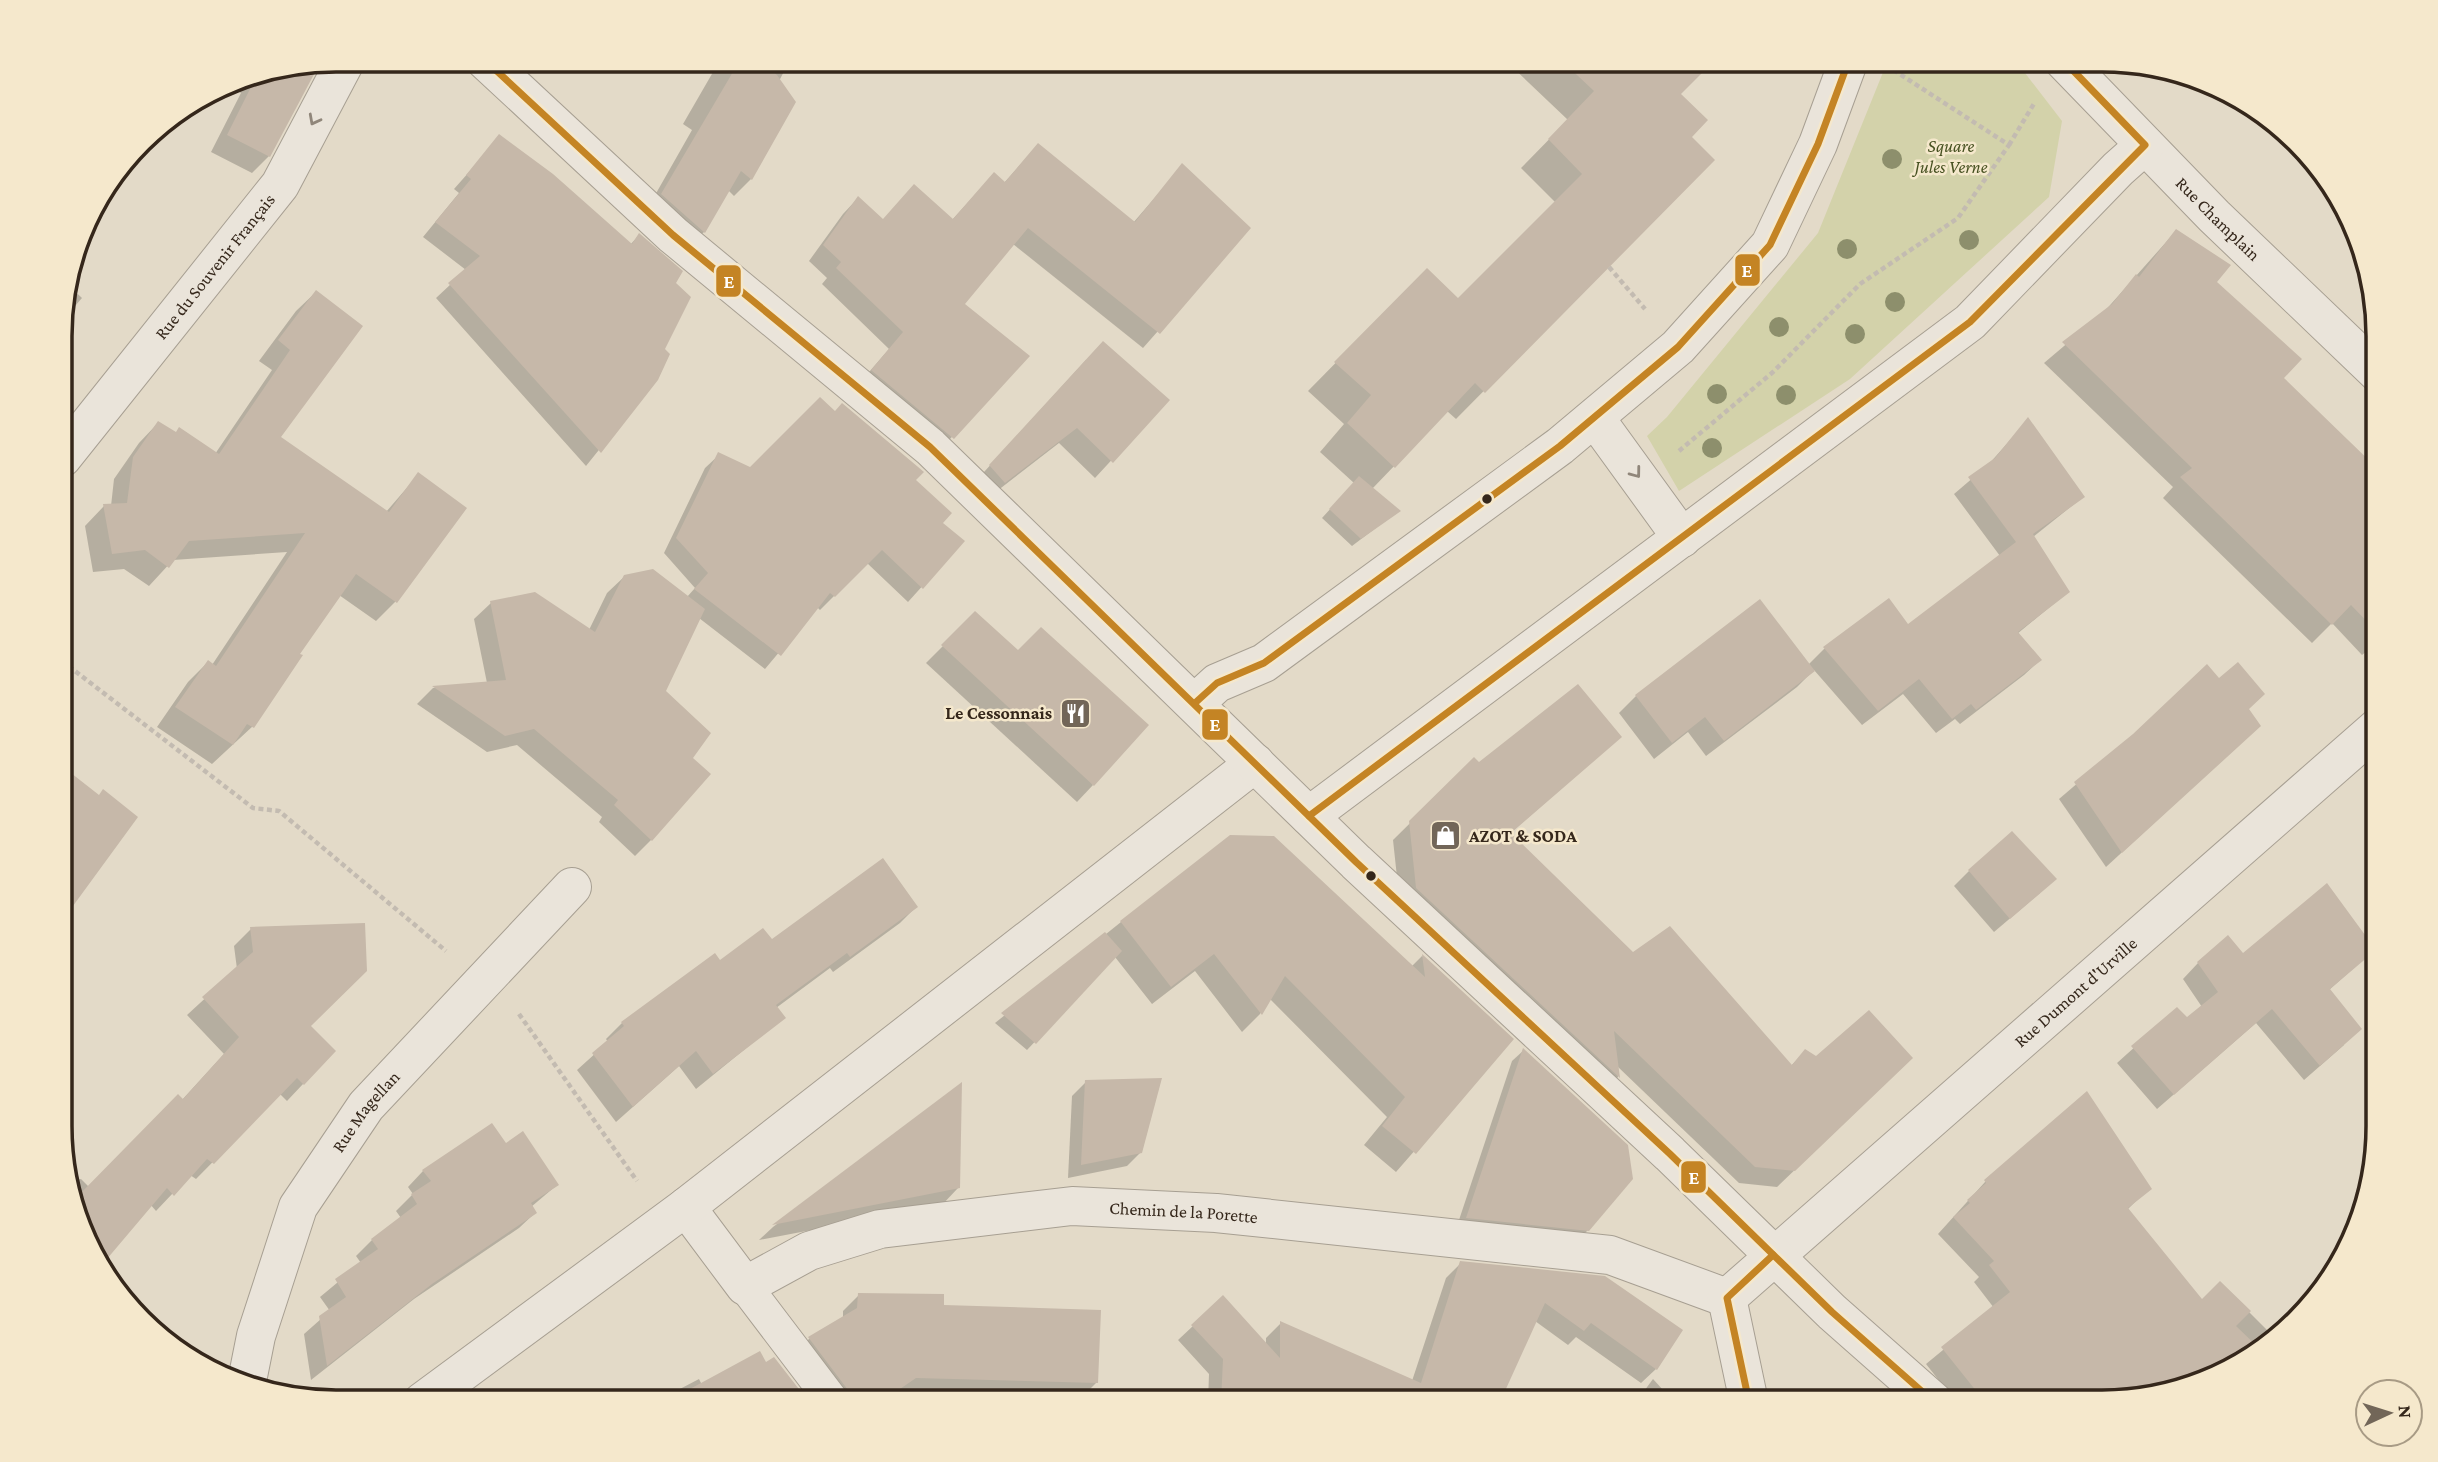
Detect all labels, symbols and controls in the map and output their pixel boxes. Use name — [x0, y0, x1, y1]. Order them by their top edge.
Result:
one-way arrow — [309, 113, 322, 125]
park label: Square Jules Verne — [1911, 136, 1988, 177]
street label: Rue Champlain — [2172, 173, 2265, 265]
street label: Rue du Souvenir Français — [151, 190, 279, 343]
line badge: E — [1734, 253, 1761, 287]
text: E — [1742, 260, 1753, 281]
line badge: E — [715, 264, 742, 298]
text: E — [724, 271, 735, 292]
one-way arrow — [1628, 465, 1641, 478]
unlabelled marker — [1480, 492, 1494, 506]
restaurant icon: Le Cessonnais — [1058, 696, 1092, 730]
place label: Le Cessonnais — [945, 703, 1052, 723]
line badge: E — [1201, 708, 1229, 741]
text: E — [1210, 714, 1221, 735]
shop icon: AZOT & SODA — [1429, 819, 1463, 853]
place label: AZOT & SODA — [1468, 826, 1577, 846]
unlabelled marker — [1364, 869, 1378, 883]
street label: Rue Dumont d'Urville — [2010, 933, 2141, 1051]
street label: Rue Magellan — [328, 1066, 404, 1156]
line badge: E — [1680, 1160, 1707, 1194]
text: E — [1689, 1167, 1700, 1188]
street label: Chemin de la Porette — [1109, 1198, 1259, 1227]
north arrow — [2354, 1378, 2424, 1448]
text: N — [2395, 1405, 2416, 1419]

